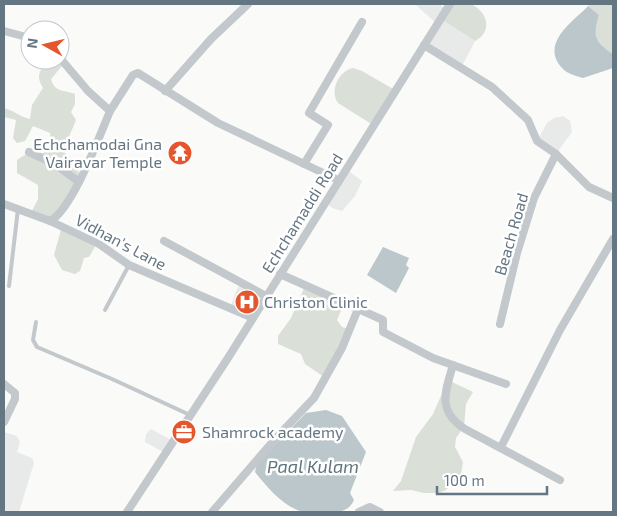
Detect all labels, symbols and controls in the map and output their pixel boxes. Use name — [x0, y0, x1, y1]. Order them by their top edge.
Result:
north arrow — [20, 20, 70, 70]
text: N — [23, 37, 41, 49]
place label: Echchamodai Gna Vairavar Temple — [33, 134, 162, 171]
temple icon: Echchamodai Gna Vairavar Temple — [167, 140, 193, 166]
street label: Echchamaddi Road — [257, 149, 346, 276]
street label: Beach Road — [490, 190, 531, 277]
street label: Vidhan's Lane — [73, 210, 170, 273]
hospital icon: Christon Clinic — [234, 289, 260, 315]
place label: Christon Clinic — [264, 292, 368, 311]
office icon: Shamrock academy — [171, 419, 197, 445]
place label: Shamrock academy — [202, 422, 344, 441]
water label: Paal Kulam — [267, 455, 359, 477]
scale bar — [437, 464, 547, 496]
text: 100 m — [444, 471, 485, 489]

